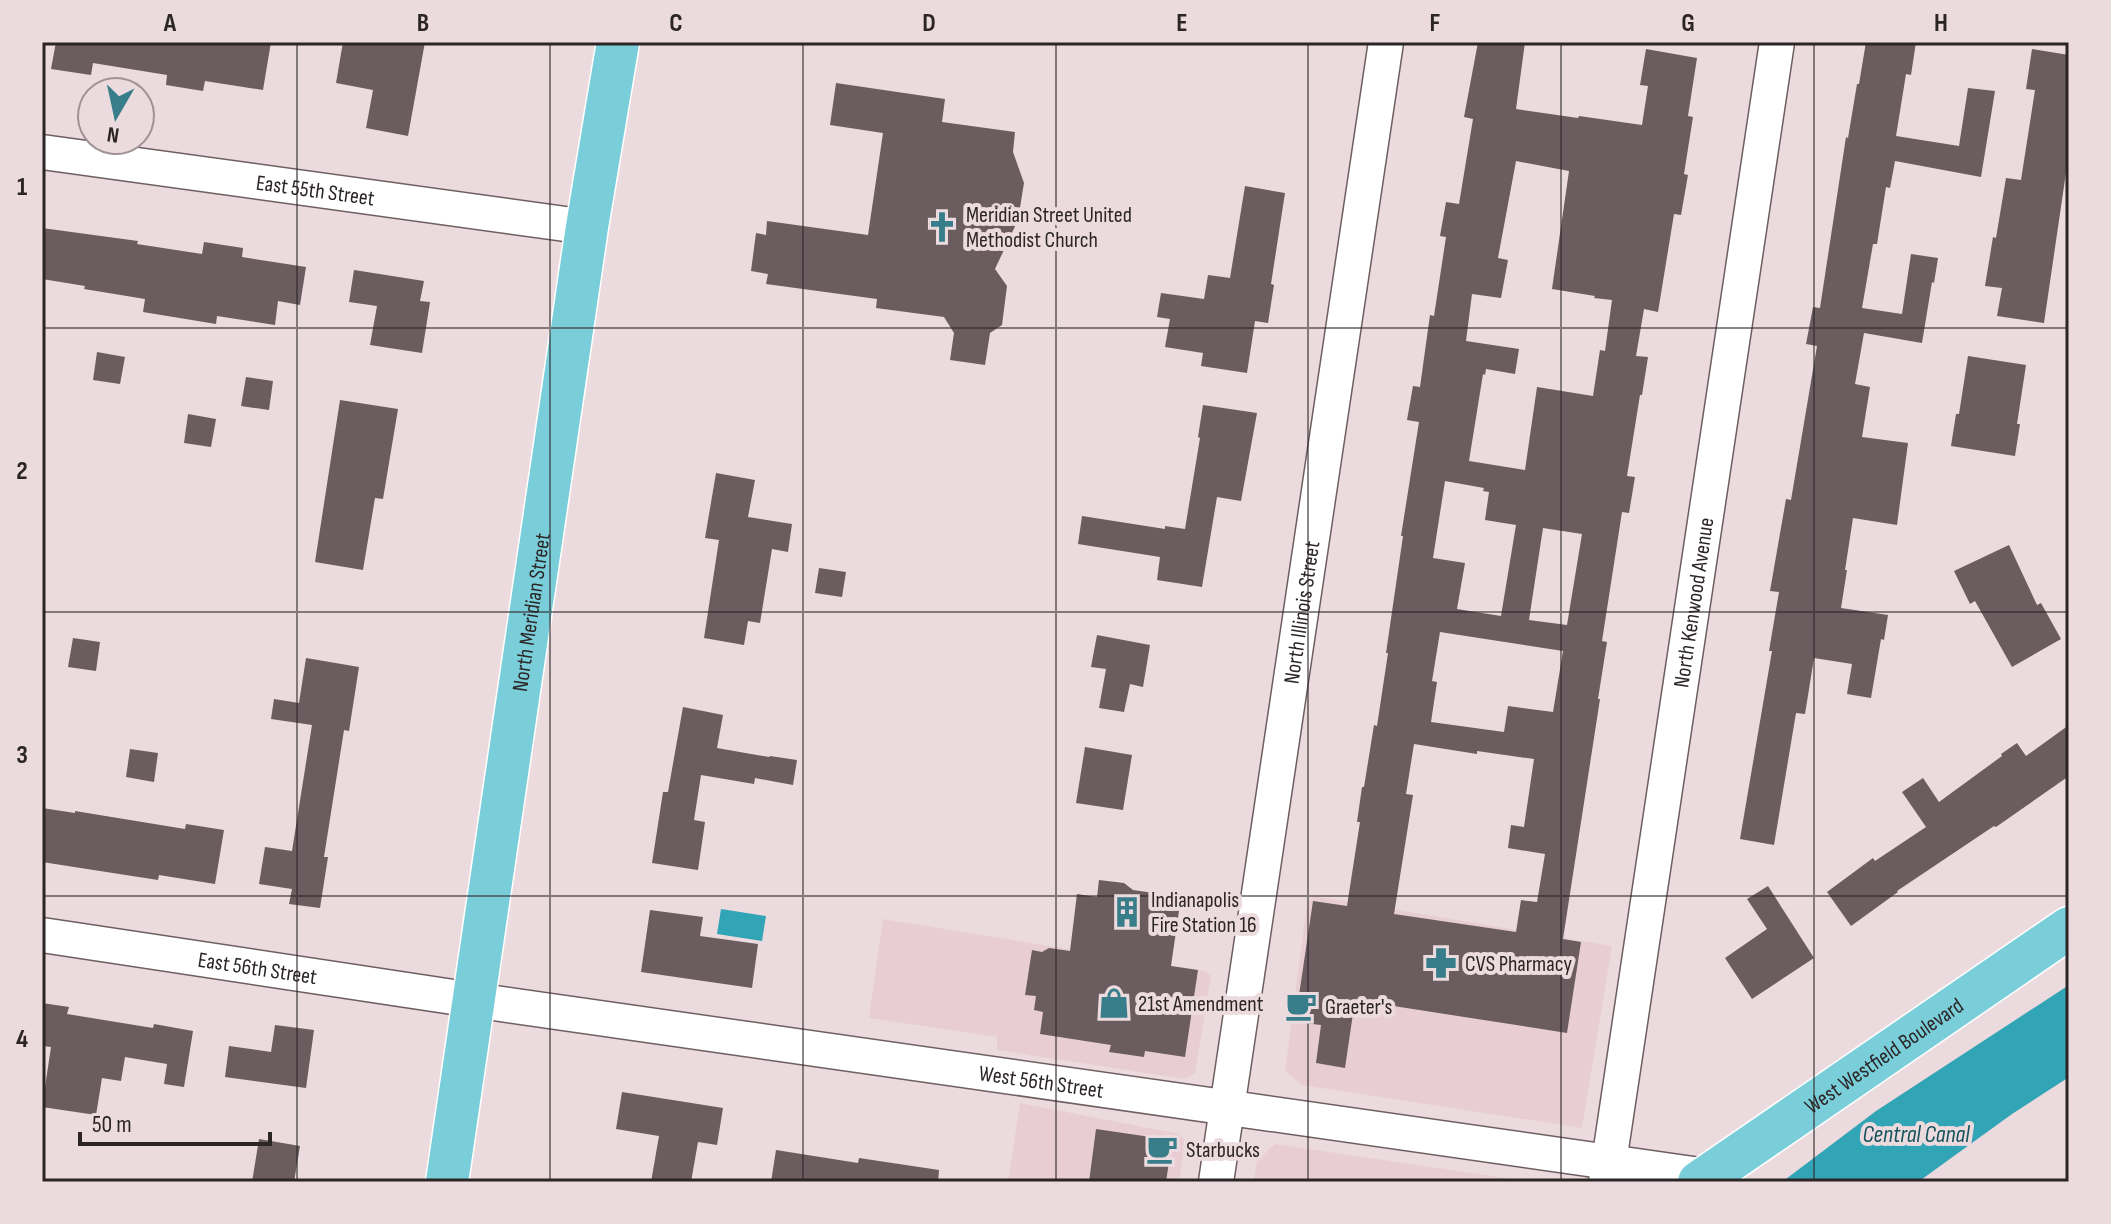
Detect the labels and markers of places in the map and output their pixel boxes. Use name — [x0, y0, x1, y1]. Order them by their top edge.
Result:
place label: Meridian Street United Methodist Church — [966, 202, 1132, 254]
church icon: Meridian Street United Methodist Church — [925, 210, 959, 244]
place label: Indianapolis Fire Station 16 — [1151, 887, 1257, 939]
building icon: Indianapolis Fire Station 16 — [1110, 895, 1144, 929]
pharmacy icon: CVS Pharmacy — [1424, 946, 1458, 980]
place label: CVS Pharmacy — [1465, 951, 1572, 978]
shop icon: 21st Amendment — [1097, 986, 1131, 1020]
cafe icon: Graeter's — [1284, 989, 1318, 1023]
place label: 21st Amendment — [1138, 991, 1264, 1018]
place label: Graeter's — [1325, 994, 1393, 1021]
cafe icon: Starbucks — [1145, 1132, 1179, 1166]
place label: Starbucks — [1186, 1137, 1260, 1164]

